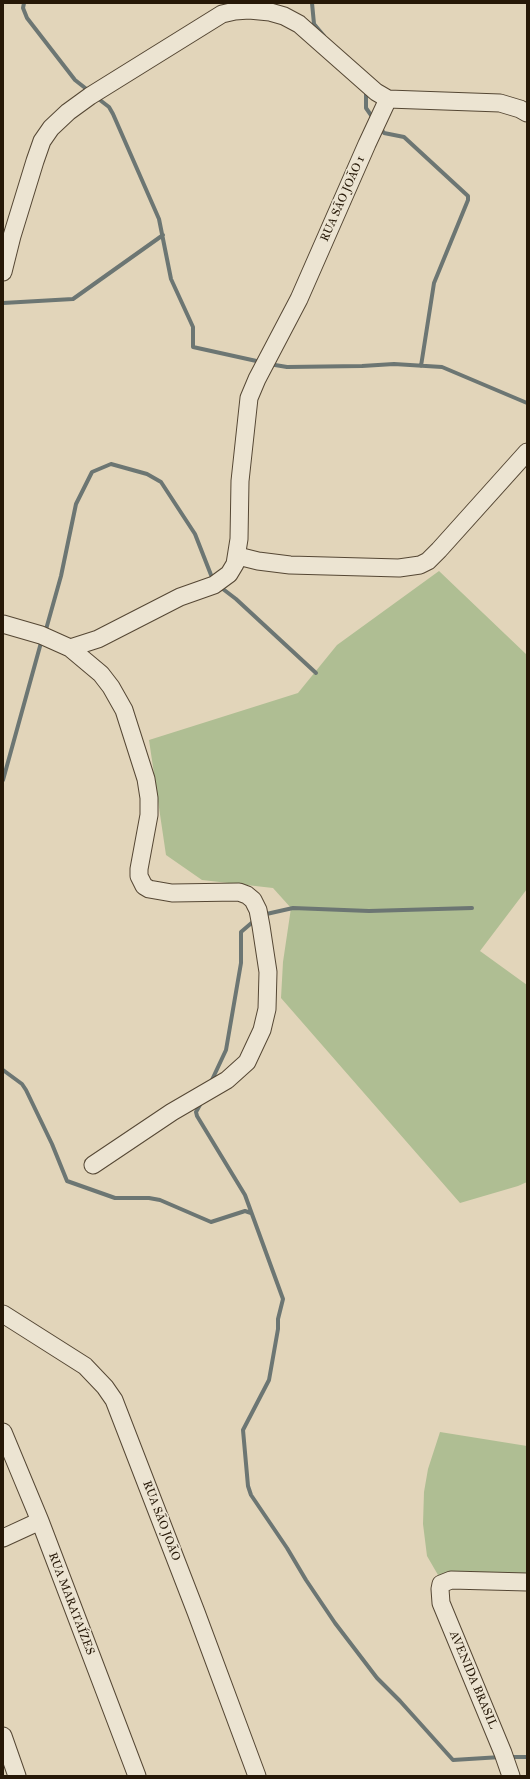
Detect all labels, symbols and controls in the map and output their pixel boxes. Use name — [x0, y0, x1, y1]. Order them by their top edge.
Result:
street label: RUA SÃO JOÃO 1 — [318, 154, 368, 244]
street label: RUA SÃO JOÃO — [139, 1479, 183, 1563]
street label: RUA MARATAÍZES — [45, 1551, 97, 1657]
street label: AVENIDA BRASIL — [446, 1629, 500, 1731]

